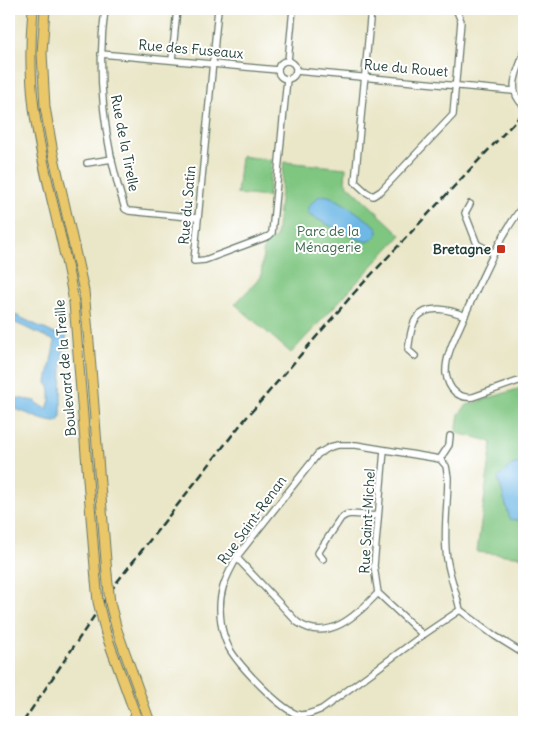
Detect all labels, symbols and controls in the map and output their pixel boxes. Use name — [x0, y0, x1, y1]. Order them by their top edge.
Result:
street label: Rue des Fuseaux — [138, 35, 245, 63]
street label: Rue du Rouet — [363, 55, 449, 81]
street label: Rue de la Tirelle — [107, 93, 143, 193]
street label: Rue du Satin — [175, 165, 199, 245]
park label: Parc de la Ménagerie — [295, 222, 361, 256]
place label: Bretagne — [433, 240, 491, 258]
marker: Bretagne — [495, 243, 507, 255]
street label: Boulevard de la Treille — [50, 299, 80, 437]
street label: Rue Saint-Michel — [355, 468, 379, 574]
street label: Rue Saint-Renan — [214, 472, 290, 568]

